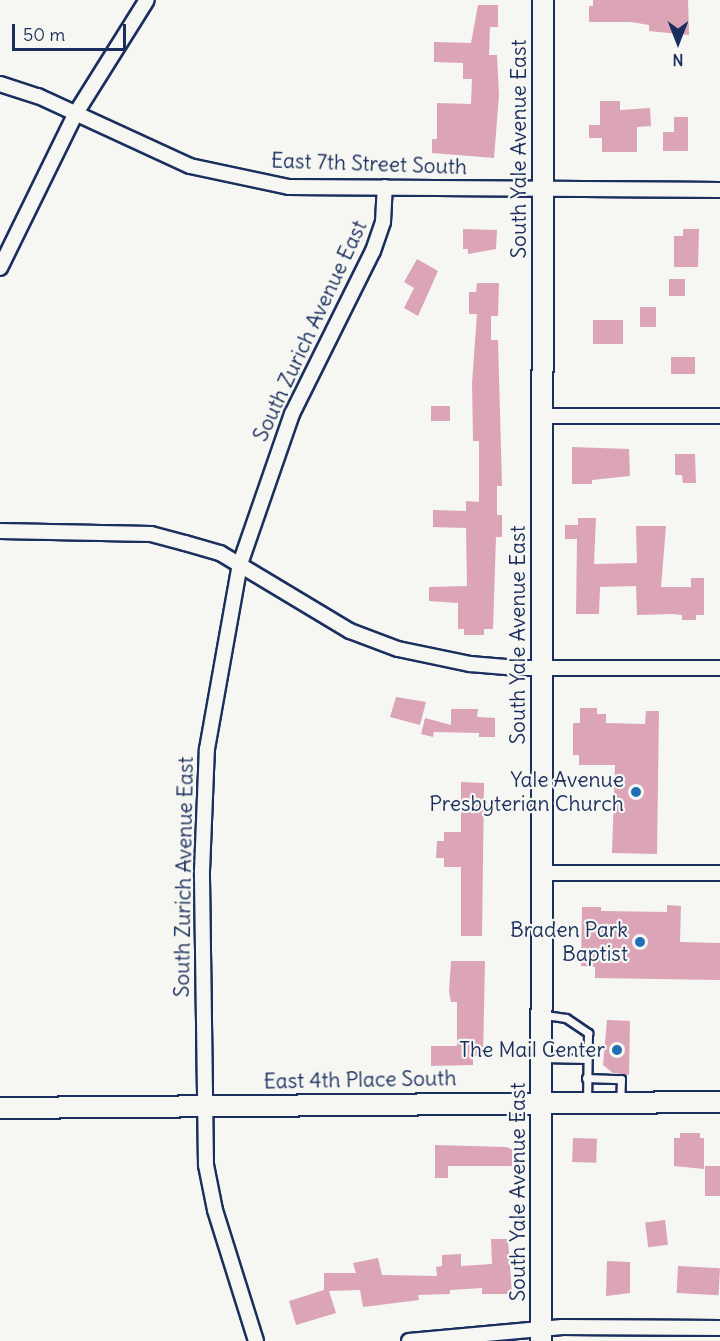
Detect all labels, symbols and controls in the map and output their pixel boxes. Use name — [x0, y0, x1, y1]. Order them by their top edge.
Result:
scale bar — [15, 12, 129, 50]
north arrow — [648, 12, 708, 72]
text: 50 m — [23, 23, 65, 46]
street label: South Yale Avenue East — [506, 39, 532, 259]
text: N — [672, 50, 684, 70]
street label: East 7th Street South — [271, 148, 467, 180]
street label: South Zurich Avenue East — [248, 217, 372, 445]
street label: South Yale Avenue East — [505, 525, 531, 745]
street label: South Zurich Avenue East — [169, 756, 199, 998]
place label: Yale Avenue Presbyterian Church — [429, 767, 624, 817]
marker: Yale Avenue Presbyterian Church — [629, 785, 643, 799]
place label: Braden Park Baptist — [510, 917, 628, 967]
marker: Braden Park Baptist — [633, 935, 647, 949]
place label: The Mail Center — [459, 1037, 605, 1063]
marker: The Mail Center — [610, 1043, 624, 1057]
street label: East 4th Place South — [263, 1066, 457, 1094]
street label: South Yale Avenue East — [505, 1082, 531, 1302]

